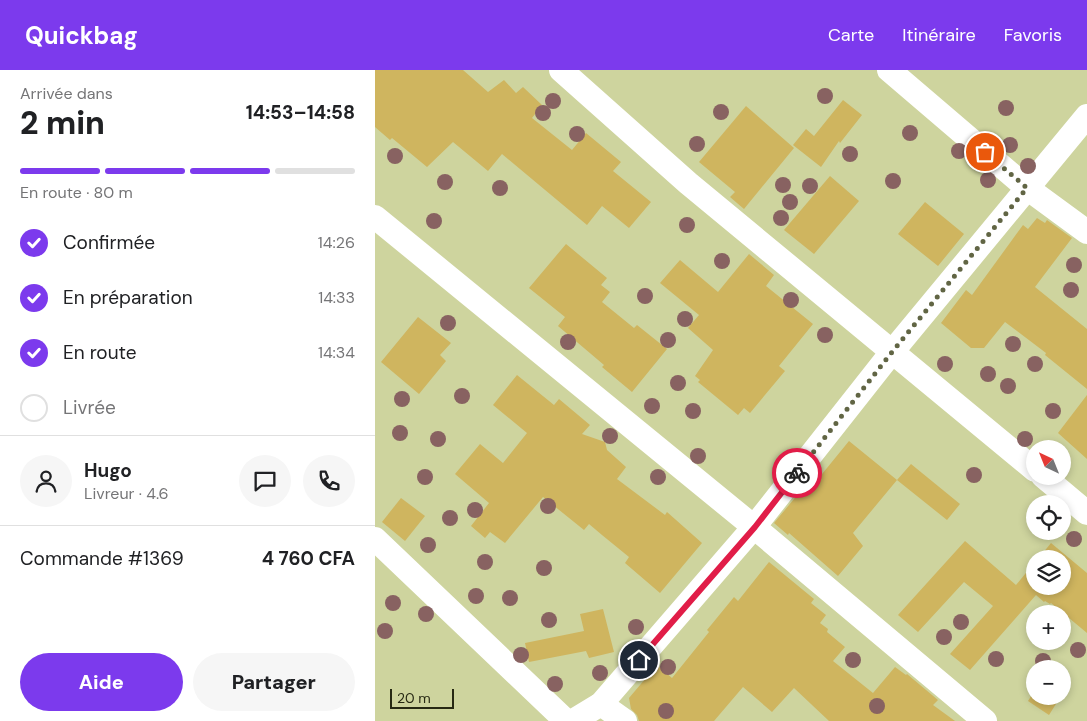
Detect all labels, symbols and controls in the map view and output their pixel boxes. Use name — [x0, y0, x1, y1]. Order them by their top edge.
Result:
text: Quickbag — [25, 20, 138, 51]
text: Carte — [828, 23, 874, 47]
text: Itinéraire — [902, 23, 976, 47]
text: Favoris — [1004, 23, 1062, 47]
text: Arrivée dans — [20, 83, 113, 104]
text: 14:53–14:58 — [246, 100, 355, 125]
text: 2 min — [20, 102, 105, 144]
pin — [964, 131, 1006, 173]
icon: bag — [971, 138, 999, 166]
text: En route · 80 m — [20, 182, 133, 203]
icon: check — [20, 229, 48, 257]
text: Confirmée — [63, 230, 155, 255]
text: 14:26 — [318, 232, 355, 253]
icon: check — [20, 284, 48, 312]
text: En préparation — [63, 285, 193, 310]
text: 14:33 — [318, 287, 355, 308]
icon: check — [20, 339, 48, 367]
text: En route — [63, 340, 137, 365]
text: 14:34 — [318, 342, 355, 363]
text: Livrée — [63, 395, 116, 420]
north arrow — [1026, 440, 1071, 485]
map controls — [1026, 440, 1071, 705]
courier — [772, 448, 822, 498]
button: person — [20, 455, 72, 507]
button: chat — [239, 455, 291, 507]
button: phone — [303, 455, 355, 507]
text: Hugo — [84, 458, 132, 483]
icon: bike — [783, 459, 811, 487]
text: Livreur · 4.6 — [84, 483, 169, 504]
button: locate — [1026, 495, 1071, 540]
text: Commande #1369 — [20, 546, 184, 571]
text: 4 760 CFA — [262, 546, 355, 571]
button: layers — [1026, 550, 1071, 595]
button: + — [1026, 605, 1071, 650]
pin — [618, 639, 660, 681]
icon: home — [625, 646, 653, 674]
button: Aide — [20, 653, 183, 711]
button: Partager — [193, 653, 355, 711]
button: − — [1026, 660, 1071, 705]
scale bar — [390, 686, 454, 709]
text: 20 m — [397, 689, 431, 707]

